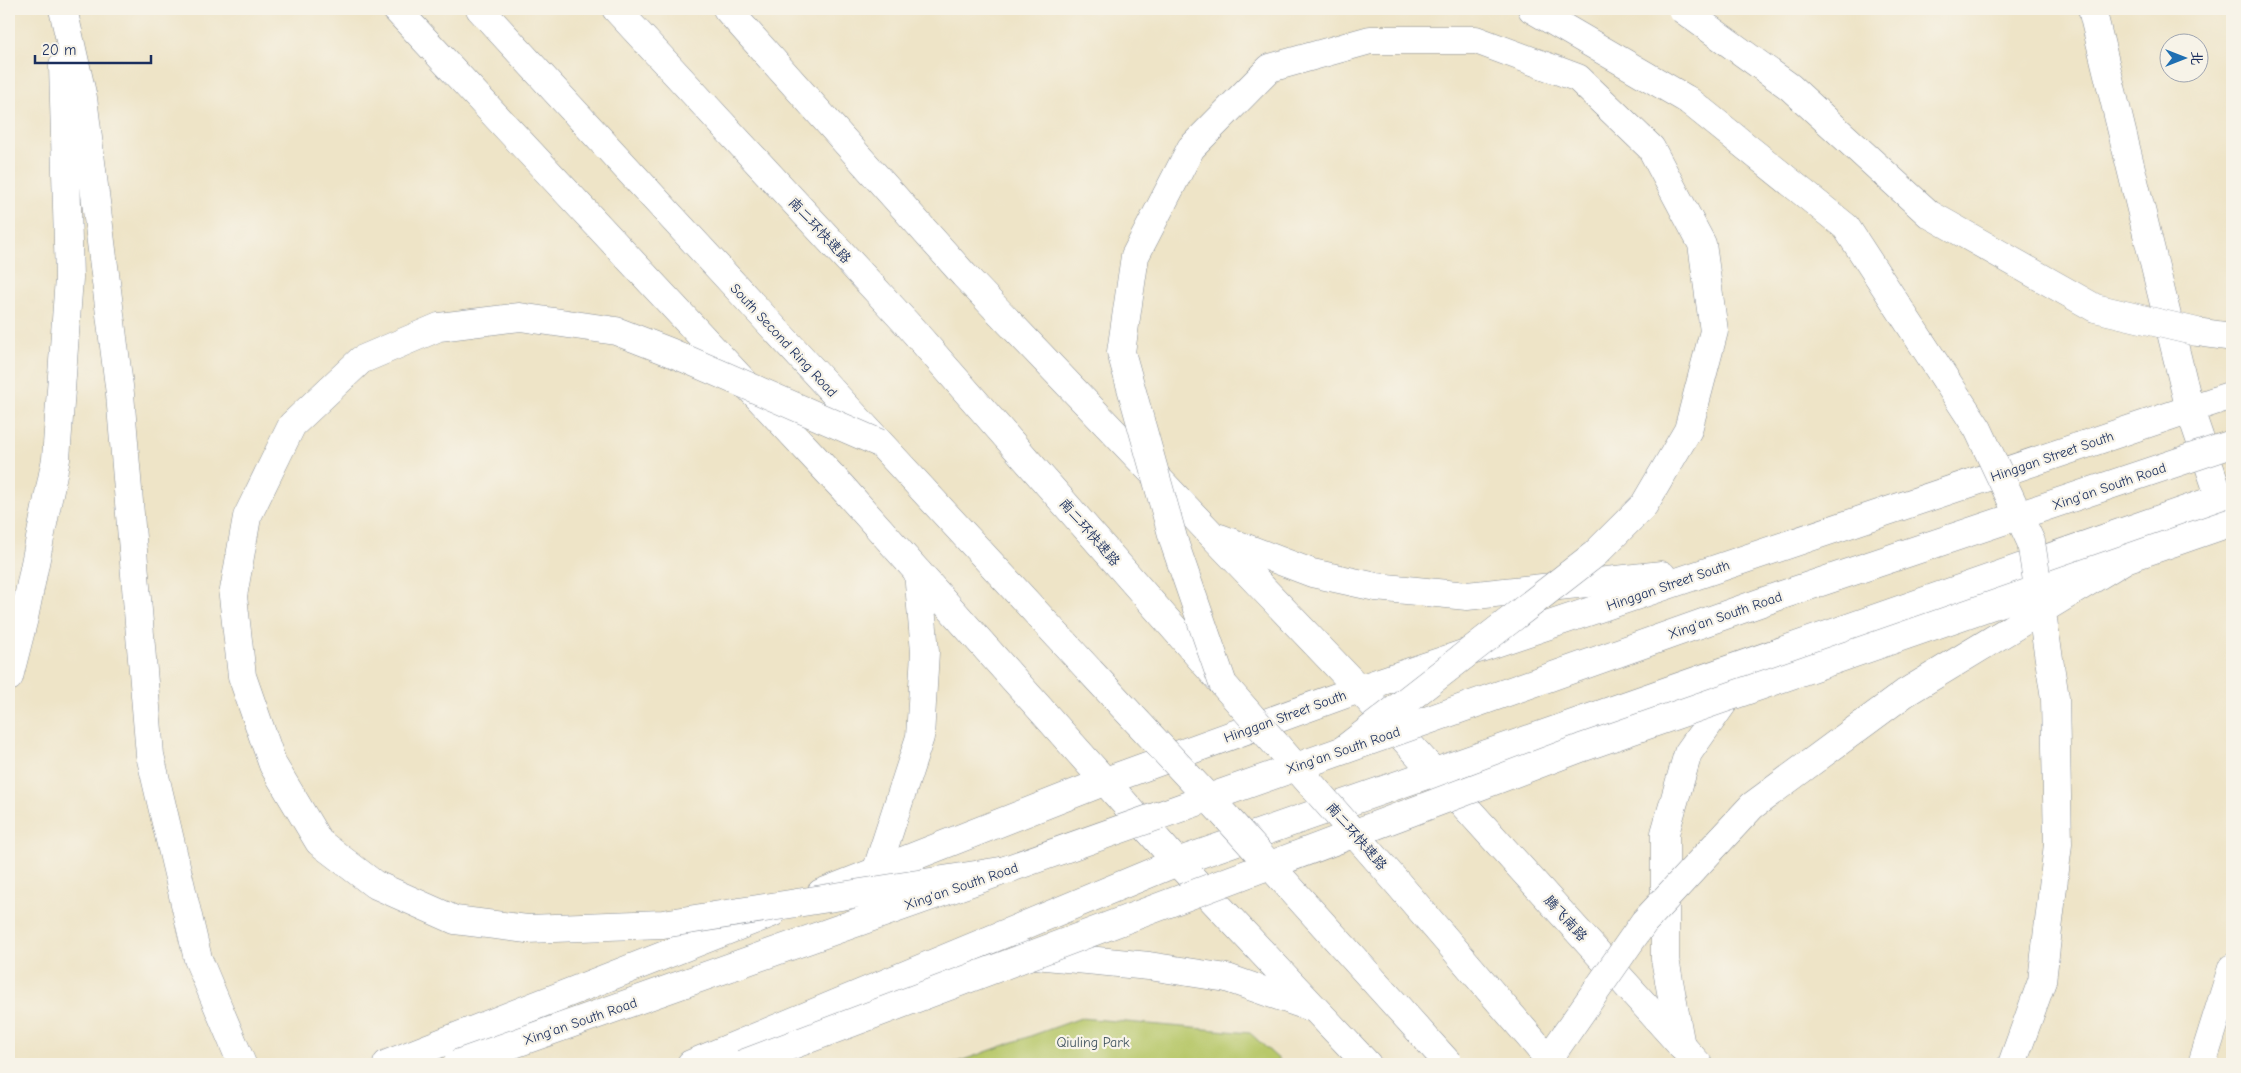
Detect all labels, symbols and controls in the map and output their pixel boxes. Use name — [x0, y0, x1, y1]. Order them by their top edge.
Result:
scale bar — [35, 32, 151, 64]
north arrow — [2158, 32, 2208, 82]
text: 20 m — [42, 41, 76, 59]
text: 北 — [2188, 51, 2205, 65]
street label: 南二环快速路 — [785, 194, 854, 267]
street label: South Second Ring Road — [727, 280, 841, 401]
street label: Hinggan Street South — [1988, 427, 2116, 486]
street label: Xing'an South Road — [2050, 459, 2168, 514]
street label: 南二环快速路 — [1056, 495, 1124, 570]
street label: Hinggan Street South — [1604, 556, 1732, 615]
street label: Xing'an South Road — [1666, 588, 1784, 643]
street label: Hinggan Street South — [1222, 686, 1349, 747]
street label: Xing'an South Road — [1284, 723, 1402, 778]
street label: 南二环快速路 — [1323, 799, 1391, 874]
street label: Xing'an South Road — [902, 859, 1020, 914]
street label: 腾飞南路 — [1541, 892, 1591, 945]
street label: Xing'an South Road — [521, 994, 639, 1049]
park label: Qiuling Park — [1056, 1034, 1130, 1051]

